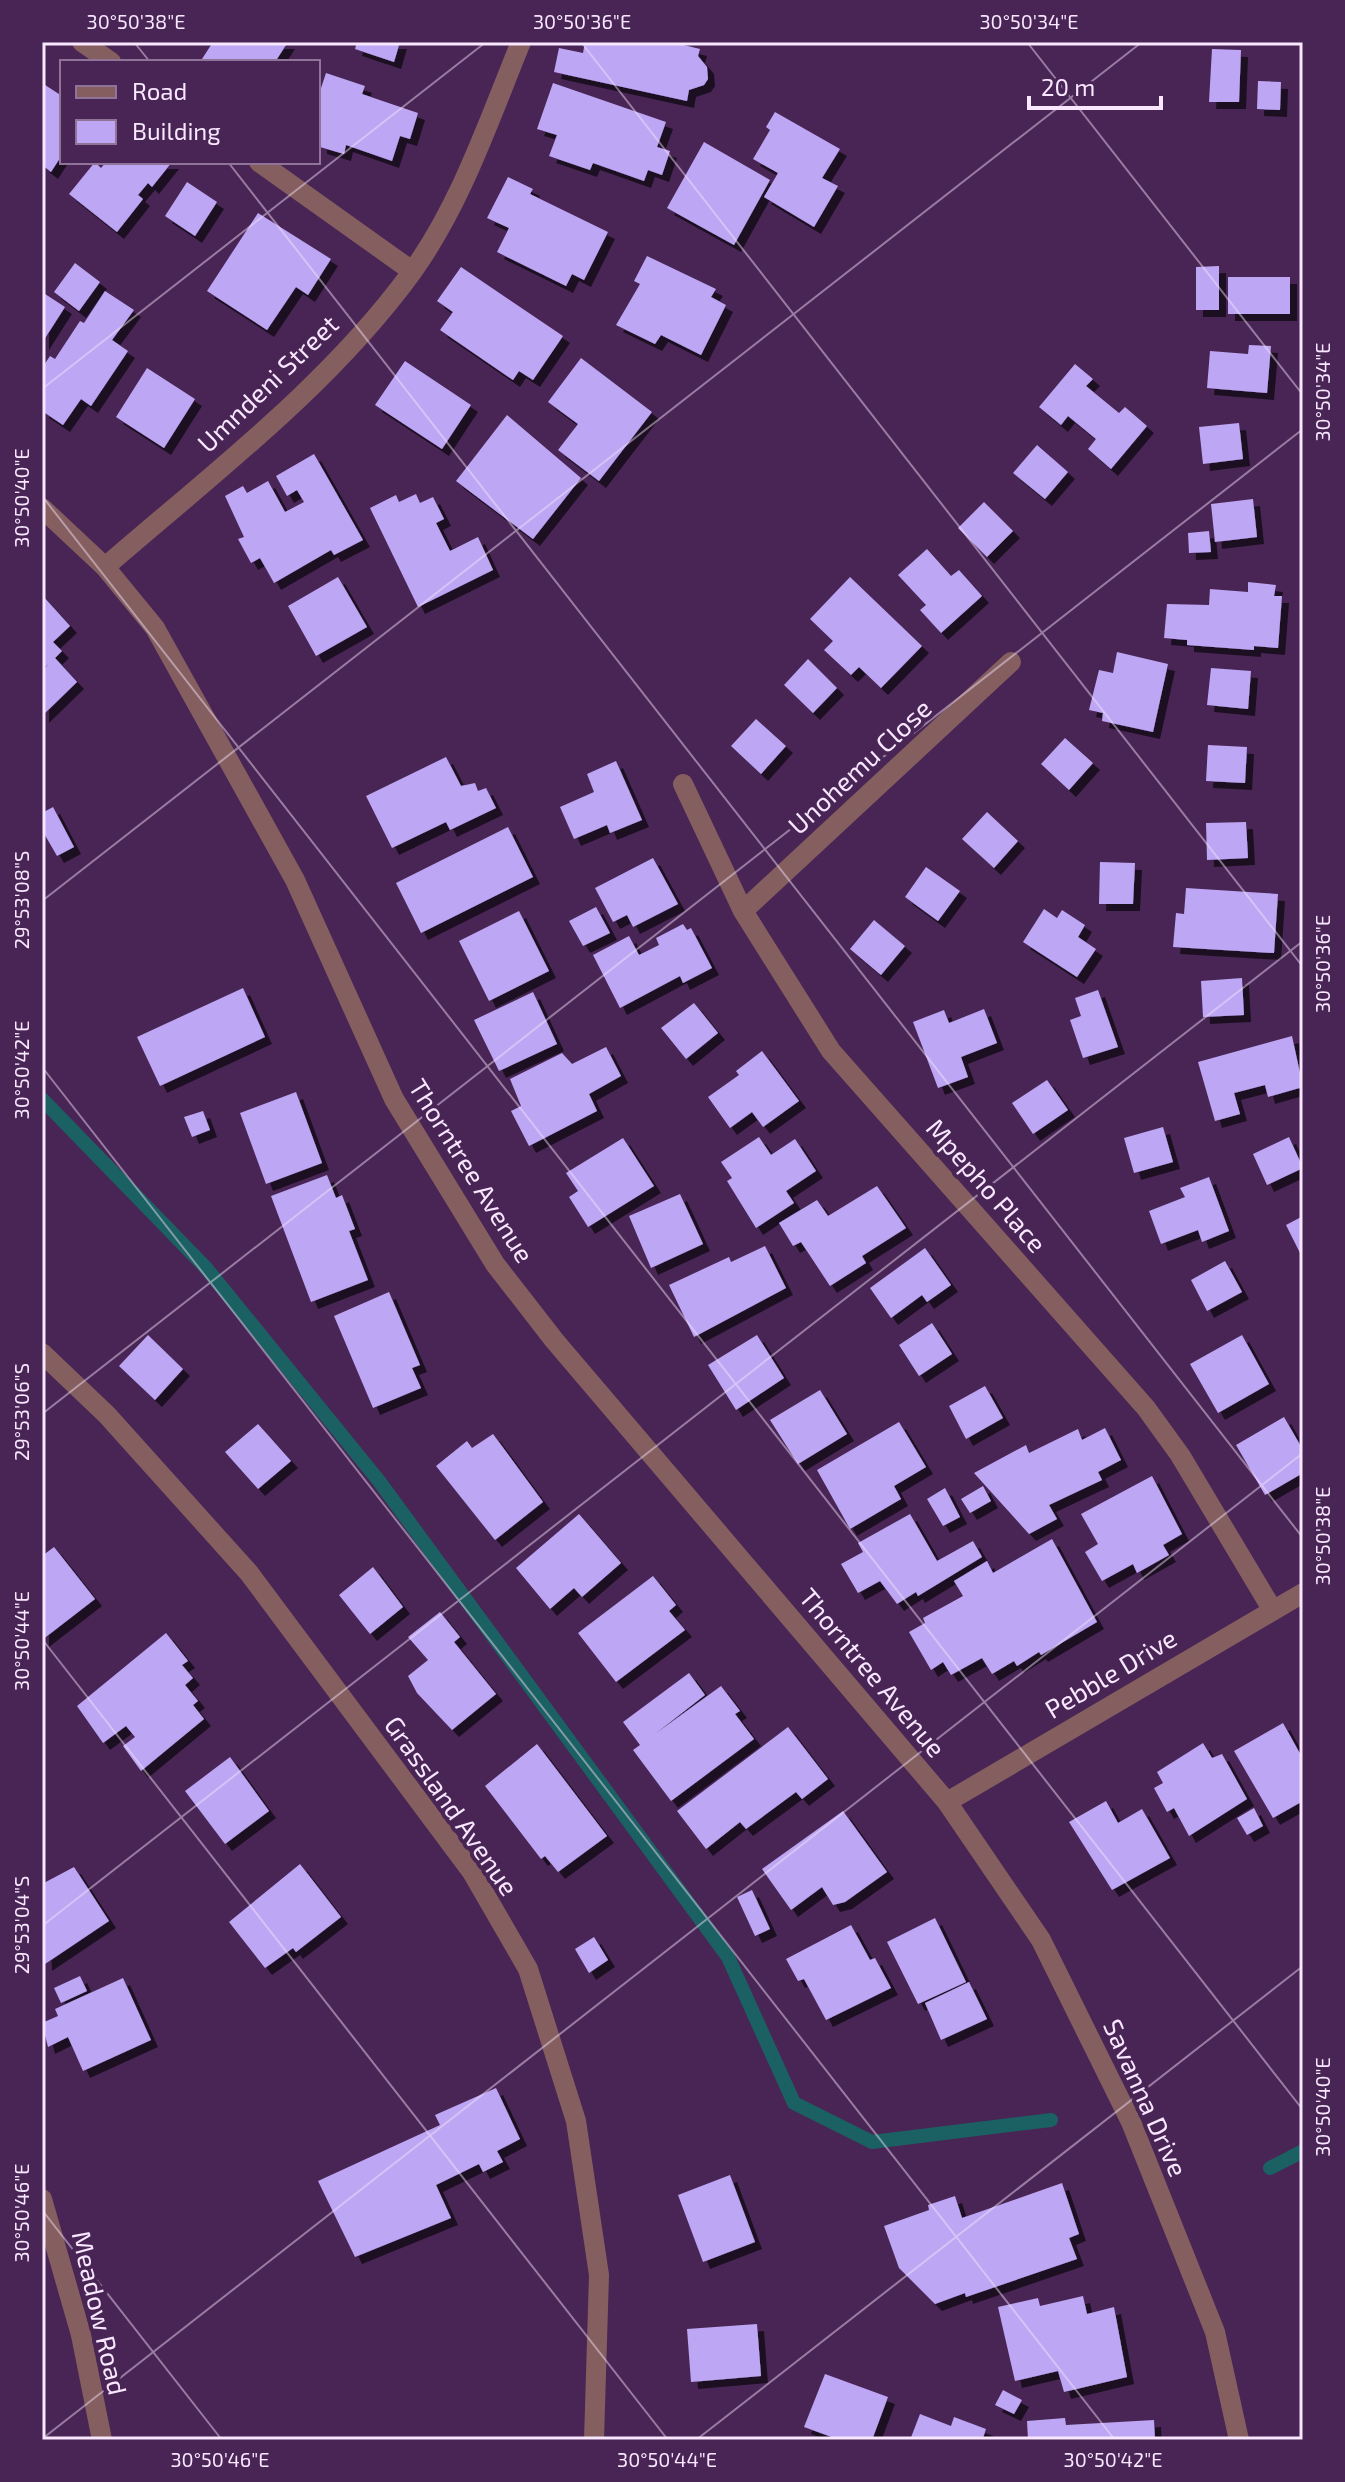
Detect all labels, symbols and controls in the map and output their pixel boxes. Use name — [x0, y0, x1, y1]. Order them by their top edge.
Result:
text: 30°50'38"E — [87, 9, 185, 33]
text: 30°50'36"E — [533, 9, 631, 33]
text: 30°50'34"E — [980, 9, 1079, 33]
legend — [60, 60, 320, 164]
scale bar — [1029, 60, 1161, 110]
text: 20 m — [1041, 72, 1095, 101]
text: Road — [132, 76, 187, 105]
text: Building — [132, 116, 221, 145]
street label: Umndeni Street — [190, 308, 344, 458]
text: 30°50'34"E — [1310, 343, 1334, 442]
text: 30°50'40"E — [9, 448, 33, 548]
street label: Unohemu Close — [781, 692, 937, 840]
text: 29°53'08"S — [9, 851, 33, 949]
text: 30°50'36"E — [1310, 915, 1334, 1013]
text: 30°50'42"E — [9, 1021, 33, 1119]
street label: Thorntree Avenue — [403, 1073, 541, 1268]
street label: Mpepho Place — [921, 1112, 1053, 1258]
text: 29°53'06"S — [9, 1363, 33, 1461]
text: 30°50'38"E — [1310, 1487, 1334, 1585]
street label: Thorntree Avenue — [794, 1581, 953, 1763]
text: 30°50'44"E — [9, 1591, 33, 1691]
street label: Pebble Drive — [1039, 1621, 1182, 1724]
street label: Grassland Avenue — [379, 1710, 526, 1901]
text: 29°53'04"S — [9, 1876, 33, 1974]
street label: Savanna Drive — [1098, 2014, 1195, 2181]
text: 30°50'40"E — [1310, 2057, 1334, 2157]
text: 30°50'46"E — [9, 2164, 33, 2263]
street label: Meadow Road — [67, 2228, 134, 2398]
text: 30°50'46"E — [171, 2447, 270, 2471]
text: 30°50'44"E — [617, 2447, 717, 2471]
text: 30°50'42"E — [1064, 2447, 1162, 2471]

